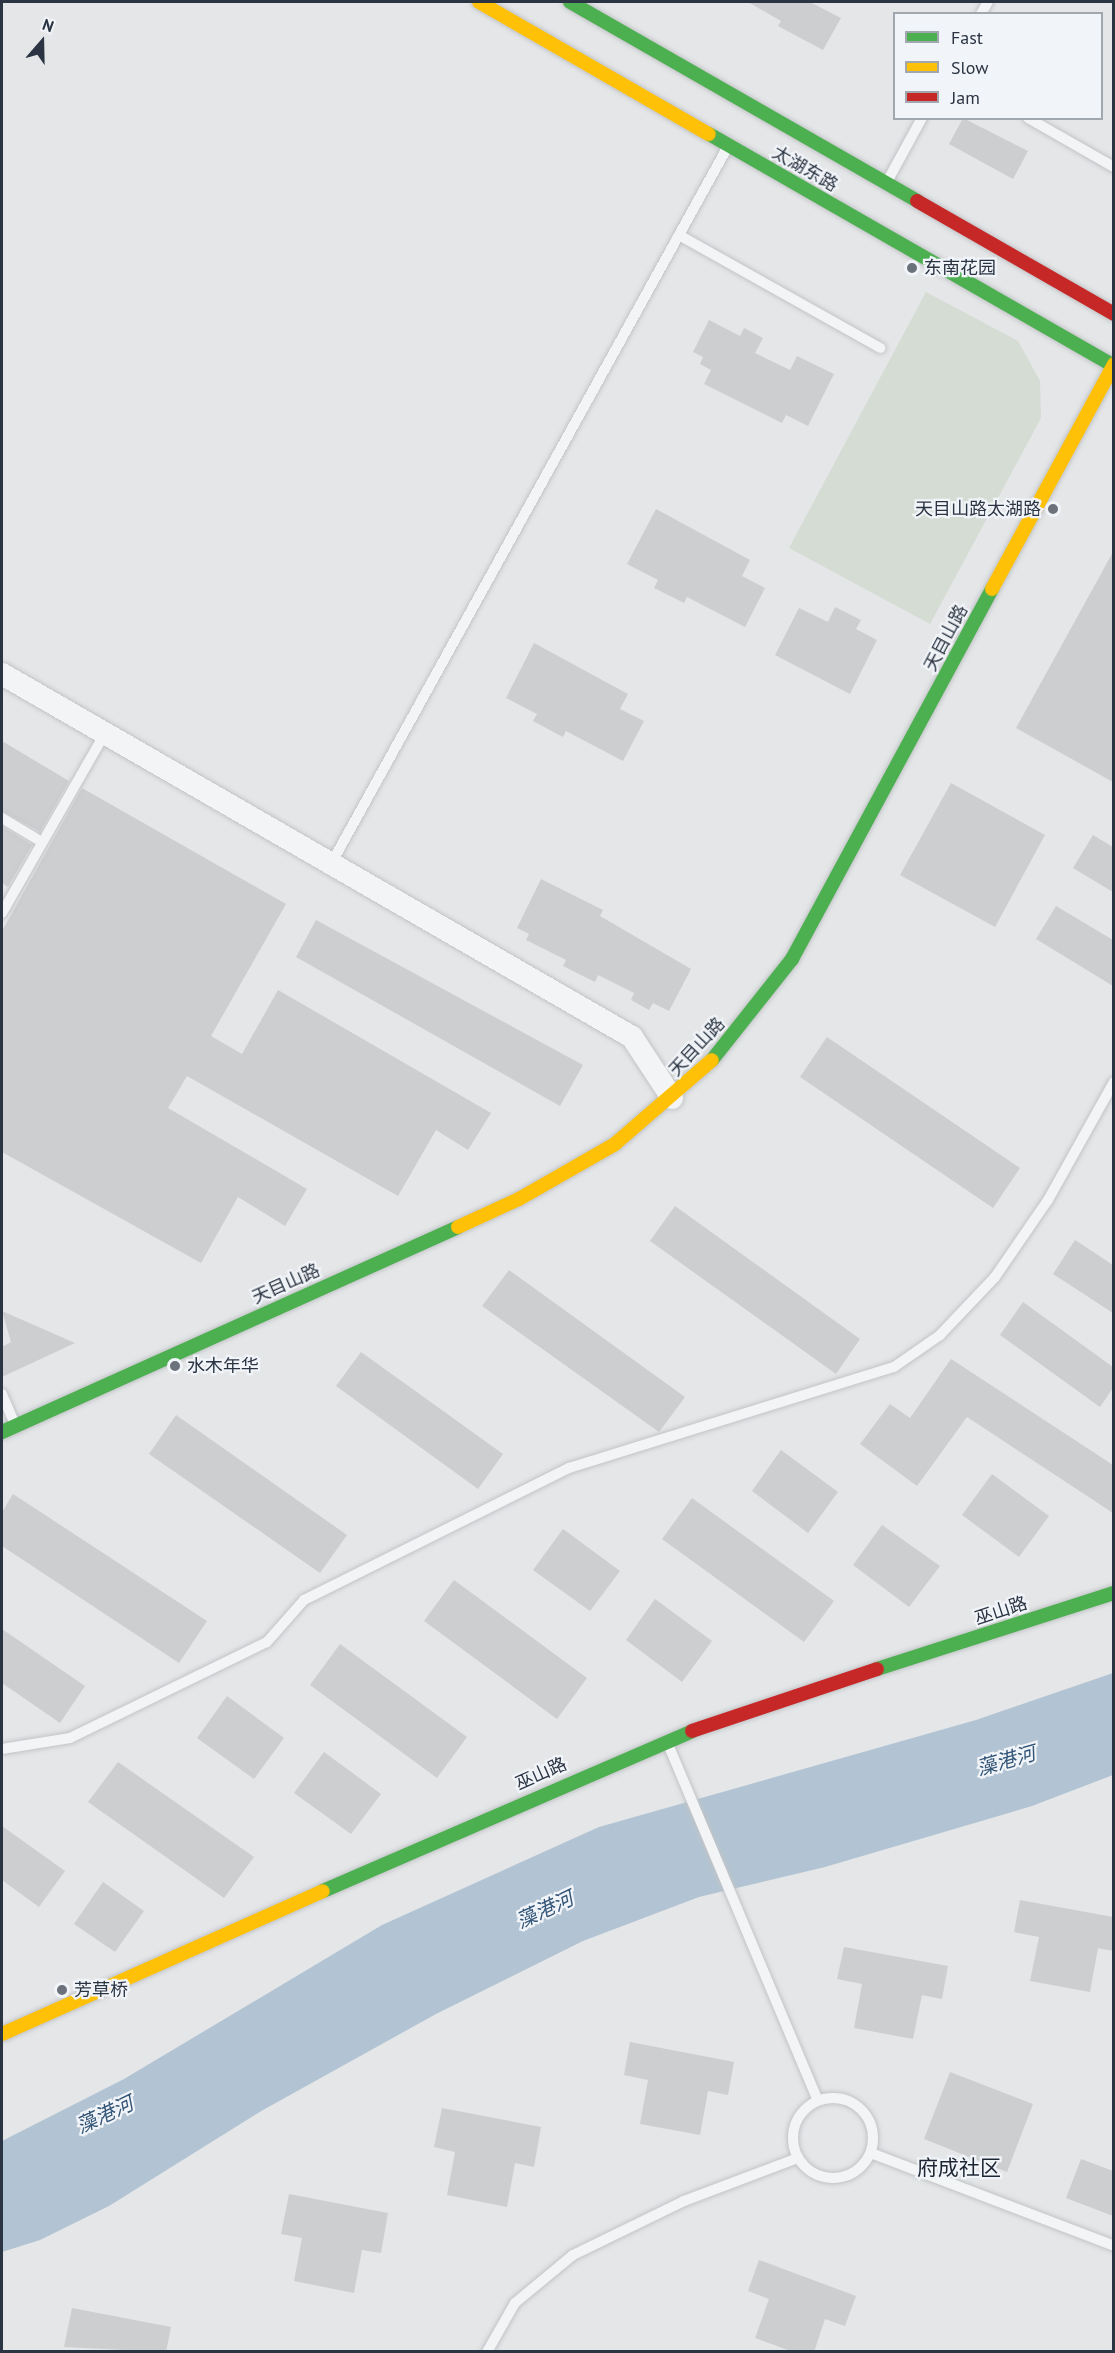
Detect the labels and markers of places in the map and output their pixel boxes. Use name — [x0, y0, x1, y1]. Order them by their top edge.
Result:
place label: 东南花园 — [924, 257, 996, 279]
marker: 东南花园 — [905, 261, 919, 275]
place label: 天目山路太湖路 — [915, 498, 1041, 520]
marker: 天目山路太湖路 — [1046, 502, 1060, 516]
place label: 水木年华 — [187, 1355, 259, 1377]
marker: 水木年华 — [168, 1359, 182, 1373]
place label: 芳草桥 — [74, 1979, 128, 2001]
marker: 芳草桥 — [55, 1983, 69, 1997]

